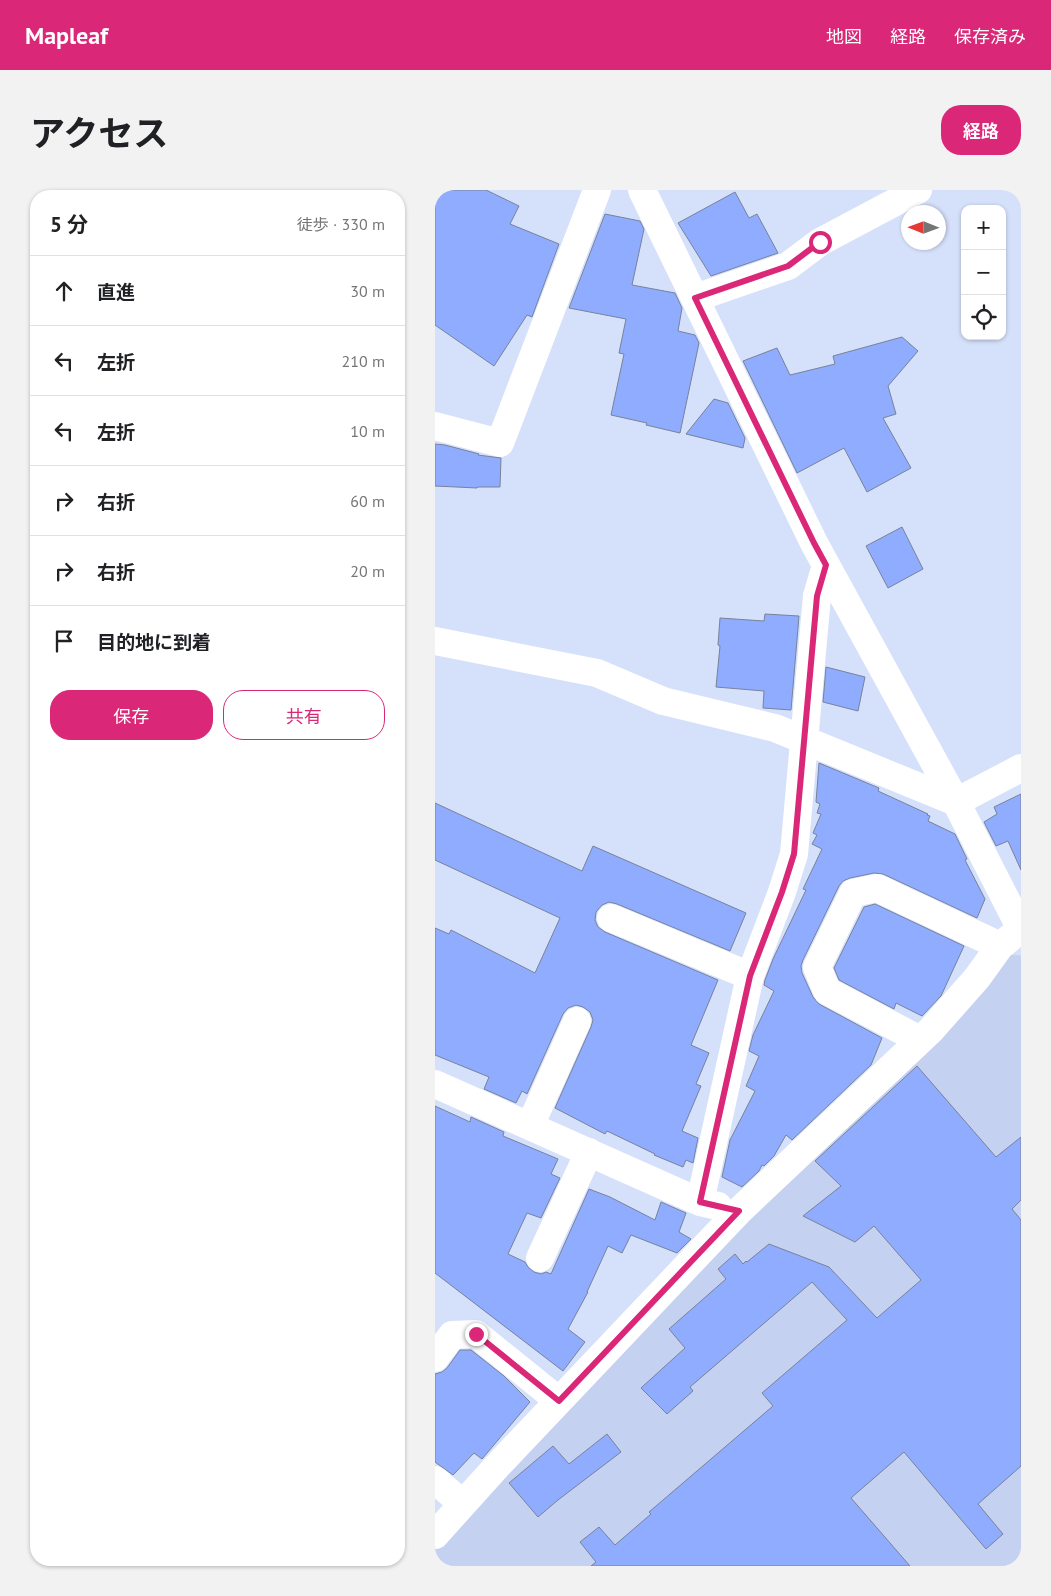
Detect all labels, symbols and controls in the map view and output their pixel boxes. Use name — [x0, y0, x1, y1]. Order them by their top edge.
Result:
text: Mapleaf — [25, 20, 108, 51]
text: 地図 — [826, 25, 862, 48]
text: 経路 — [890, 25, 926, 48]
text: 保存済み — [954, 25, 1026, 48]
button: 経路 — [941, 105, 1021, 155]
text: アクセス — [30, 110, 168, 156]
north arrow — [901, 205, 946, 250]
map controls — [961, 205, 1006, 340]
button: + — [961, 205, 1006, 250]
text: 5 分 — [50, 211, 88, 238]
text: 徒歩 · 330 m — [297, 214, 385, 234]
route start — [809, 231, 832, 254]
button: − — [961, 250, 1006, 295]
icon: ahead — [50, 277, 78, 305]
text: 直進 — [97, 280, 135, 304]
text: 30 m — [350, 281, 385, 301]
button: locate — [961, 295, 1006, 340]
icon: left — [50, 347, 78, 375]
text: 左折 — [97, 350, 135, 374]
text: 210 m — [342, 351, 385, 371]
icon: left — [50, 417, 78, 445]
text: 左折 — [97, 420, 135, 444]
text: 10 m — [350, 421, 385, 441]
icon: right — [50, 487, 78, 515]
text: 右折 — [97, 490, 135, 514]
text: 60 m — [350, 491, 385, 511]
icon: right — [50, 557, 78, 585]
text: 右折 — [97, 560, 135, 584]
text: 20 m — [350, 561, 385, 581]
icon: arrive — [50, 627, 78, 655]
text: 目的地に到着 — [97, 630, 211, 654]
button: 保存 — [50, 690, 213, 740]
button: 共有 — [223, 690, 385, 740]
route end — [465, 1323, 488, 1346]

